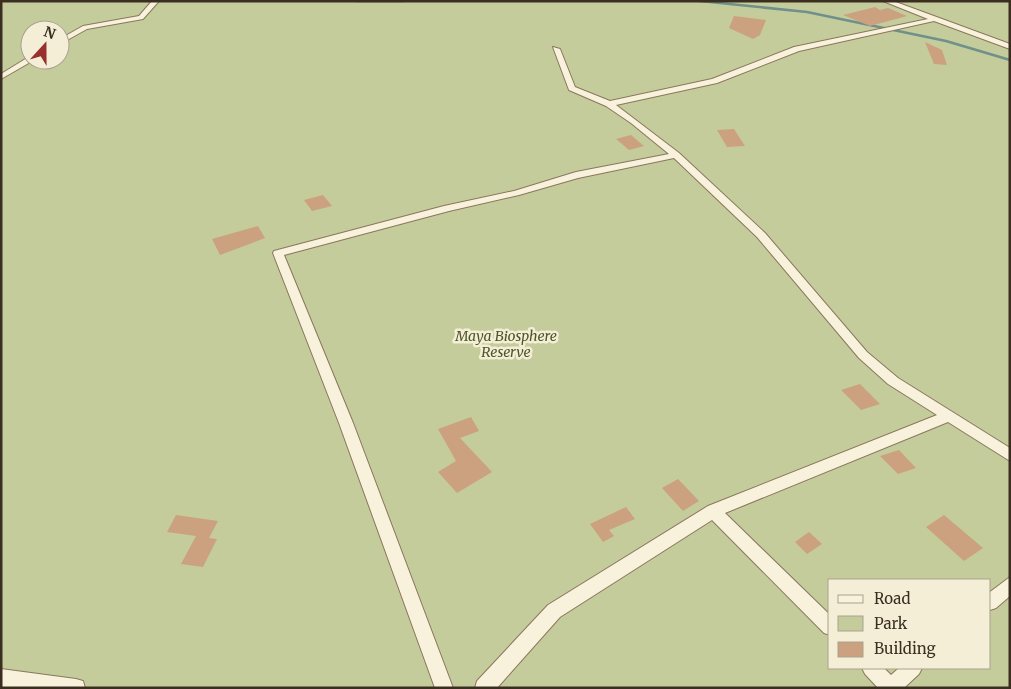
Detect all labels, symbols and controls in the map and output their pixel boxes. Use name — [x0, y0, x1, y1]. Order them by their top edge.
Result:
north arrow — [20, 20, 70, 70]
text: N — [41, 22, 58, 43]
park label: Maya Biosphere Reserve — [454, 327, 557, 361]
legend — [828, 579, 991, 669]
text: Road — [874, 589, 910, 608]
text: Park — [874, 614, 908, 633]
text: Building — [874, 639, 936, 658]

